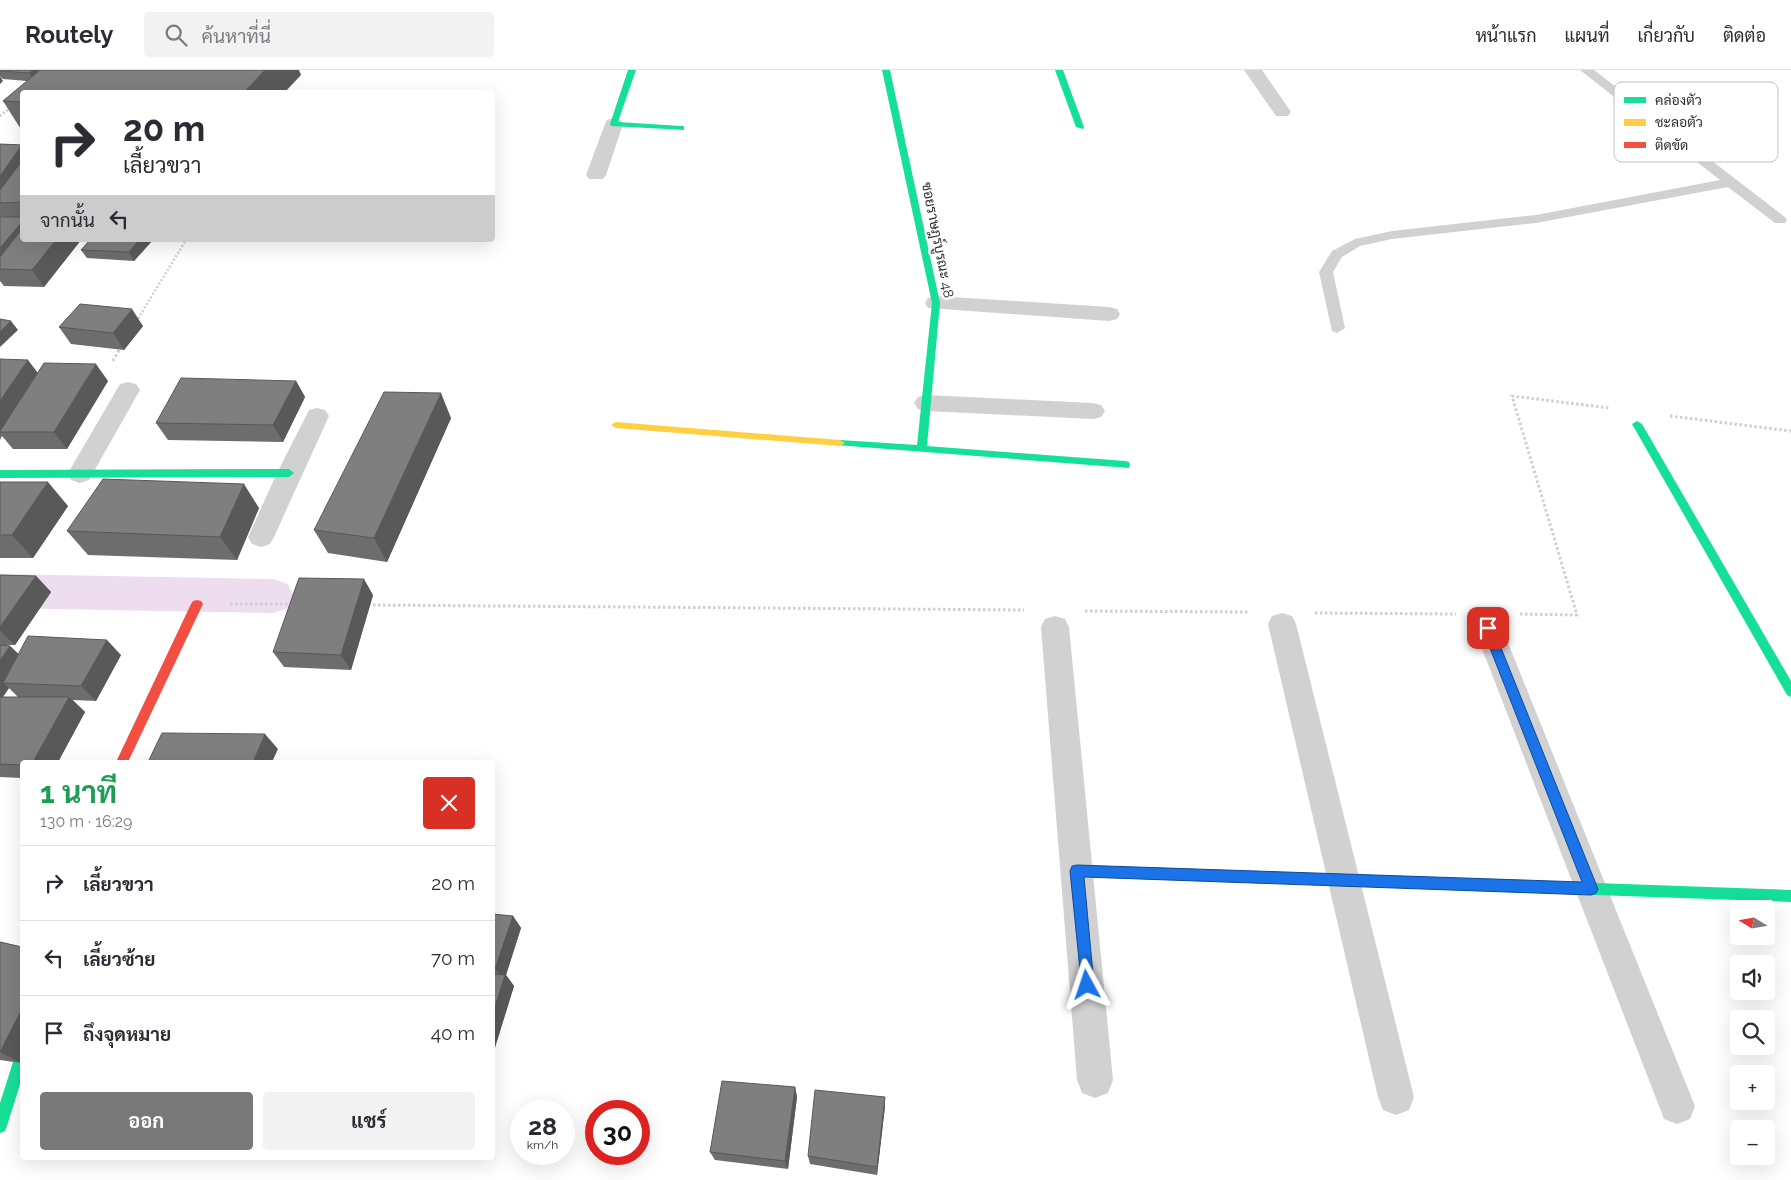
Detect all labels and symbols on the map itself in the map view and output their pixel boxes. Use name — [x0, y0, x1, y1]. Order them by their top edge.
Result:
legend — [1614, 82, 1778, 162]
text: คล่องตัว — [1655, 92, 1702, 108]
text: ชะลอตัว — [1655, 114, 1703, 130]
text: ติดขัด — [1655, 137, 1688, 153]
street label: ซอยราษฎร์บูรณะ 48 — [917, 181, 958, 300]
pin — [1467, 607, 1509, 649]
north arrow — [1730, 900, 1775, 945]
position arrow — [1060, 958, 1112, 1010]
speed limit sign: 30 — [585, 1100, 650, 1165]

